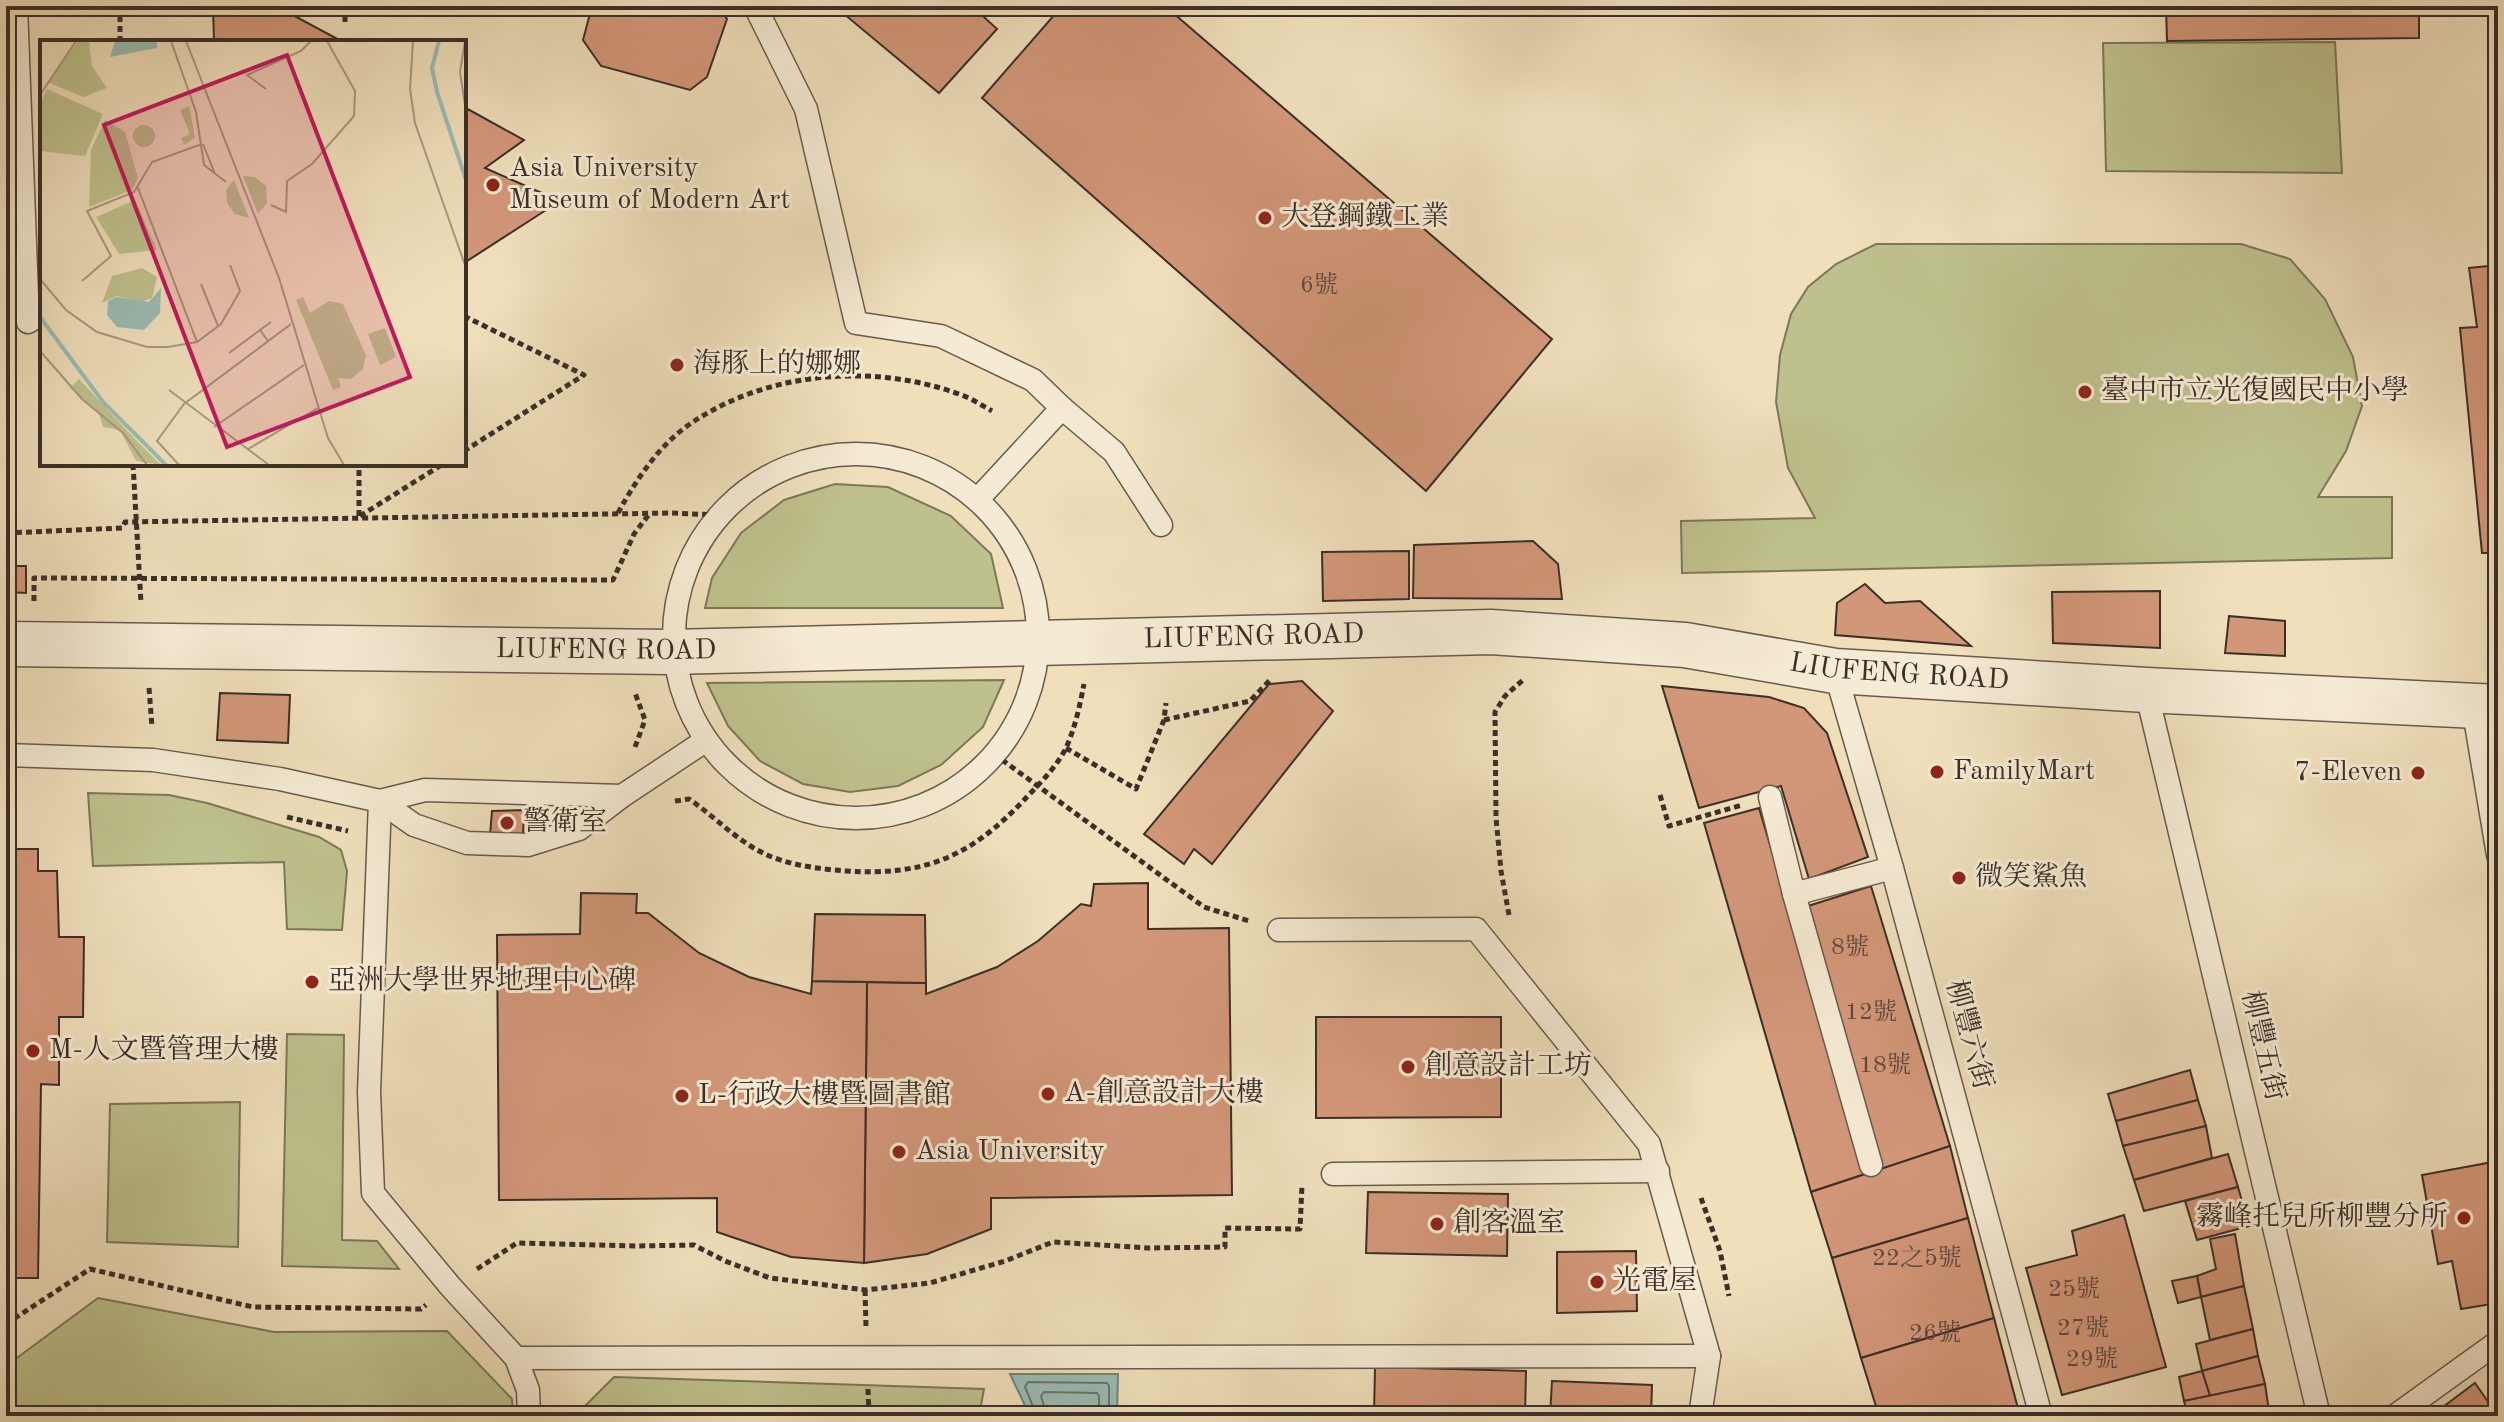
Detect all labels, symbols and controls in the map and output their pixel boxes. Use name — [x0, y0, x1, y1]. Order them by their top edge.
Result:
inset map — [40, 40, 466, 466]
place label: Asia University Museum of Modern Art — [509, 155, 790, 215]
marker: Asia University Museum of Modern Art — [484, 176, 502, 194]
place label: 大登鋼鐵工業 — [1281, 201, 1449, 232]
marker: 大登鋼鐵工業 — [1256, 209, 1274, 227]
house number: 6號 — [1300, 271, 1338, 298]
place label: 海豚上的娜娜 — [693, 348, 861, 379]
marker: 海豚上的娜娜 — [668, 356, 686, 374]
place label: 臺中市立光復國民中小學 — [2101, 375, 2409, 406]
marker: 臺中市立光復國民中小學 — [2076, 383, 2094, 401]
street label: LIUFENG ROAD — [1143, 621, 1364, 654]
street label: LIUFENG ROAD — [495, 636, 717, 666]
street label: LIUFENG ROAD — [1787, 649, 2010, 696]
place label: FamilyMart — [1953, 758, 2095, 786]
place label: 7-Eleven — [2294, 759, 2402, 787]
marker: FamilyMart — [1928, 763, 1946, 781]
marker: 7-Eleven — [2409, 764, 2427, 782]
place label: 警衛室 — [523, 806, 607, 837]
marker: 警衛室 — [498, 814, 516, 832]
place label: 微笑鯊魚 — [1975, 861, 2087, 892]
marker: 微笑鯊魚 — [1950, 869, 1968, 887]
house number: 8號 — [1831, 933, 1869, 960]
place label: 亞洲大學世界地理中心碑 — [328, 965, 636, 996]
marker: 亞洲大學世界地理中心碑 — [303, 973, 321, 991]
street label: 柳豐六街 — [1940, 977, 1999, 1093]
street label: 柳豐五街 — [2236, 988, 2291, 1104]
house number: 12號 — [1845, 998, 1897, 1025]
place label: M-人文暨管理大樓 — [49, 1034, 279, 1065]
marker: M-人文暨管理大樓 — [24, 1042, 42, 1060]
place label: 創意設計工坊 — [1424, 1050, 1592, 1081]
house number: 18號 — [1859, 1051, 1911, 1078]
marker: 創意設計工坊 — [1399, 1058, 1417, 1076]
place label: A-創意設計大樓 — [1064, 1077, 1264, 1108]
place label: L-行政大樓暨圖書館 — [698, 1079, 951, 1110]
marker: A-創意設計大樓 — [1039, 1085, 1057, 1103]
marker: L-行政大樓暨圖書館 — [673, 1087, 691, 1105]
place label: Asia University — [915, 1138, 1105, 1166]
marker: Asia University — [890, 1143, 908, 1161]
place label: 霧峰托兒所柳豐分所 — [2196, 1201, 2448, 1232]
place label: 創客溫室 — [1453, 1207, 1565, 1238]
marker: 霧峰托兒所柳豐分所 — [2455, 1209, 2473, 1227]
marker: 創客溫室 — [1428, 1215, 1446, 1233]
house number: 22之5號 — [1872, 1244, 1962, 1271]
place label: 光電屋 — [1613, 1265, 1697, 1296]
marker: 光電屋 — [1588, 1273, 1606, 1291]
house number: 25號 — [2048, 1275, 2100, 1302]
house number: 27號 — [2057, 1314, 2109, 1341]
house number: 26號 — [1909, 1319, 1961, 1346]
house number: 29號 — [2066, 1345, 2118, 1372]

